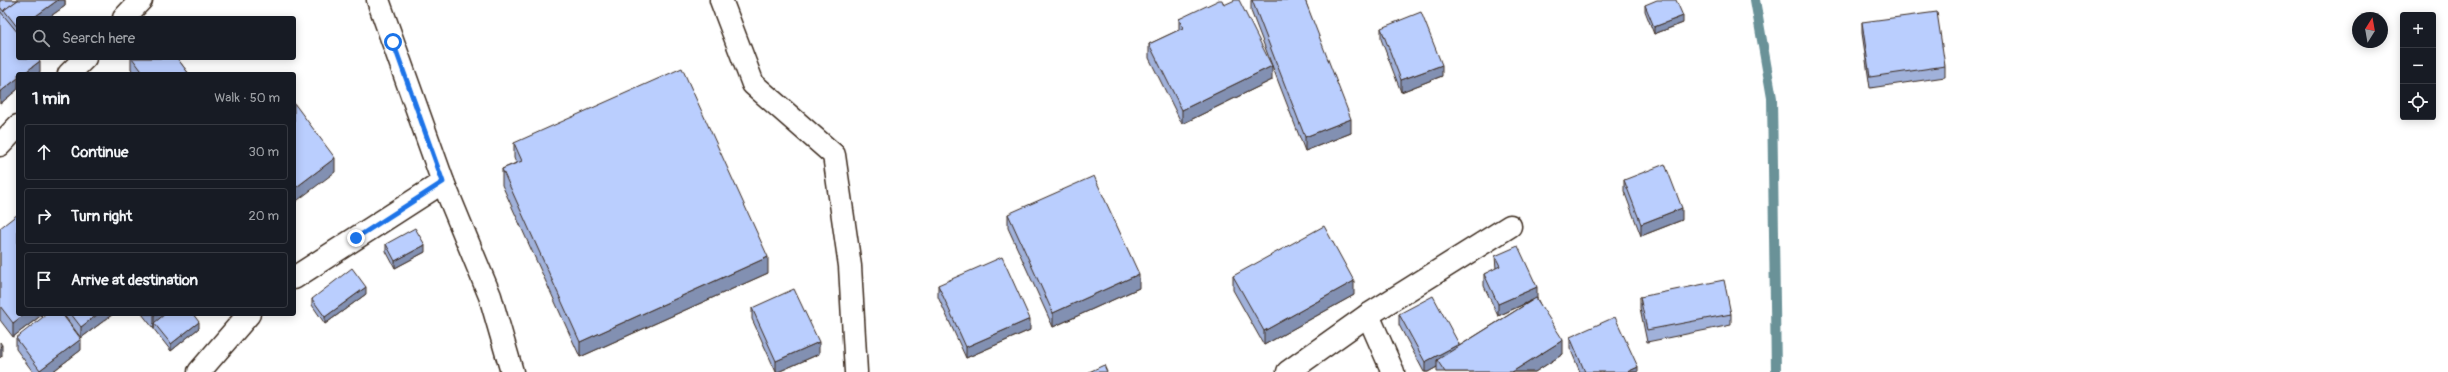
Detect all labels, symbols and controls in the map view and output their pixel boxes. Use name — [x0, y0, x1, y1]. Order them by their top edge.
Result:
north arrow — [2352, 12, 2388, 48]
map controls — [2400, 12, 2436, 120]
button: + — [2400, 12, 2436, 48]
search box — [16, 16, 296, 60]
icon: search — [30, 27, 52, 49]
text: Search here — [62, 29, 135, 48]
route start — [384, 33, 402, 51]
button: − — [2400, 48, 2436, 84]
button: locate — [2400, 84, 2436, 120]
text: 1 min — [32, 88, 70, 109]
text: Walk · 50 m — [214, 90, 280, 106]
icon: ahead — [33, 141, 55, 163]
text: Continue — [71, 143, 129, 162]
text: 30 m — [249, 144, 279, 160]
icon: right — [33, 205, 55, 227]
text: Turn right — [71, 207, 132, 226]
text: 20 m — [248, 208, 279, 224]
route end — [347, 229, 365, 247]
icon: arrive — [33, 269, 55, 291]
text: Arrive at destination — [71, 271, 198, 290]

